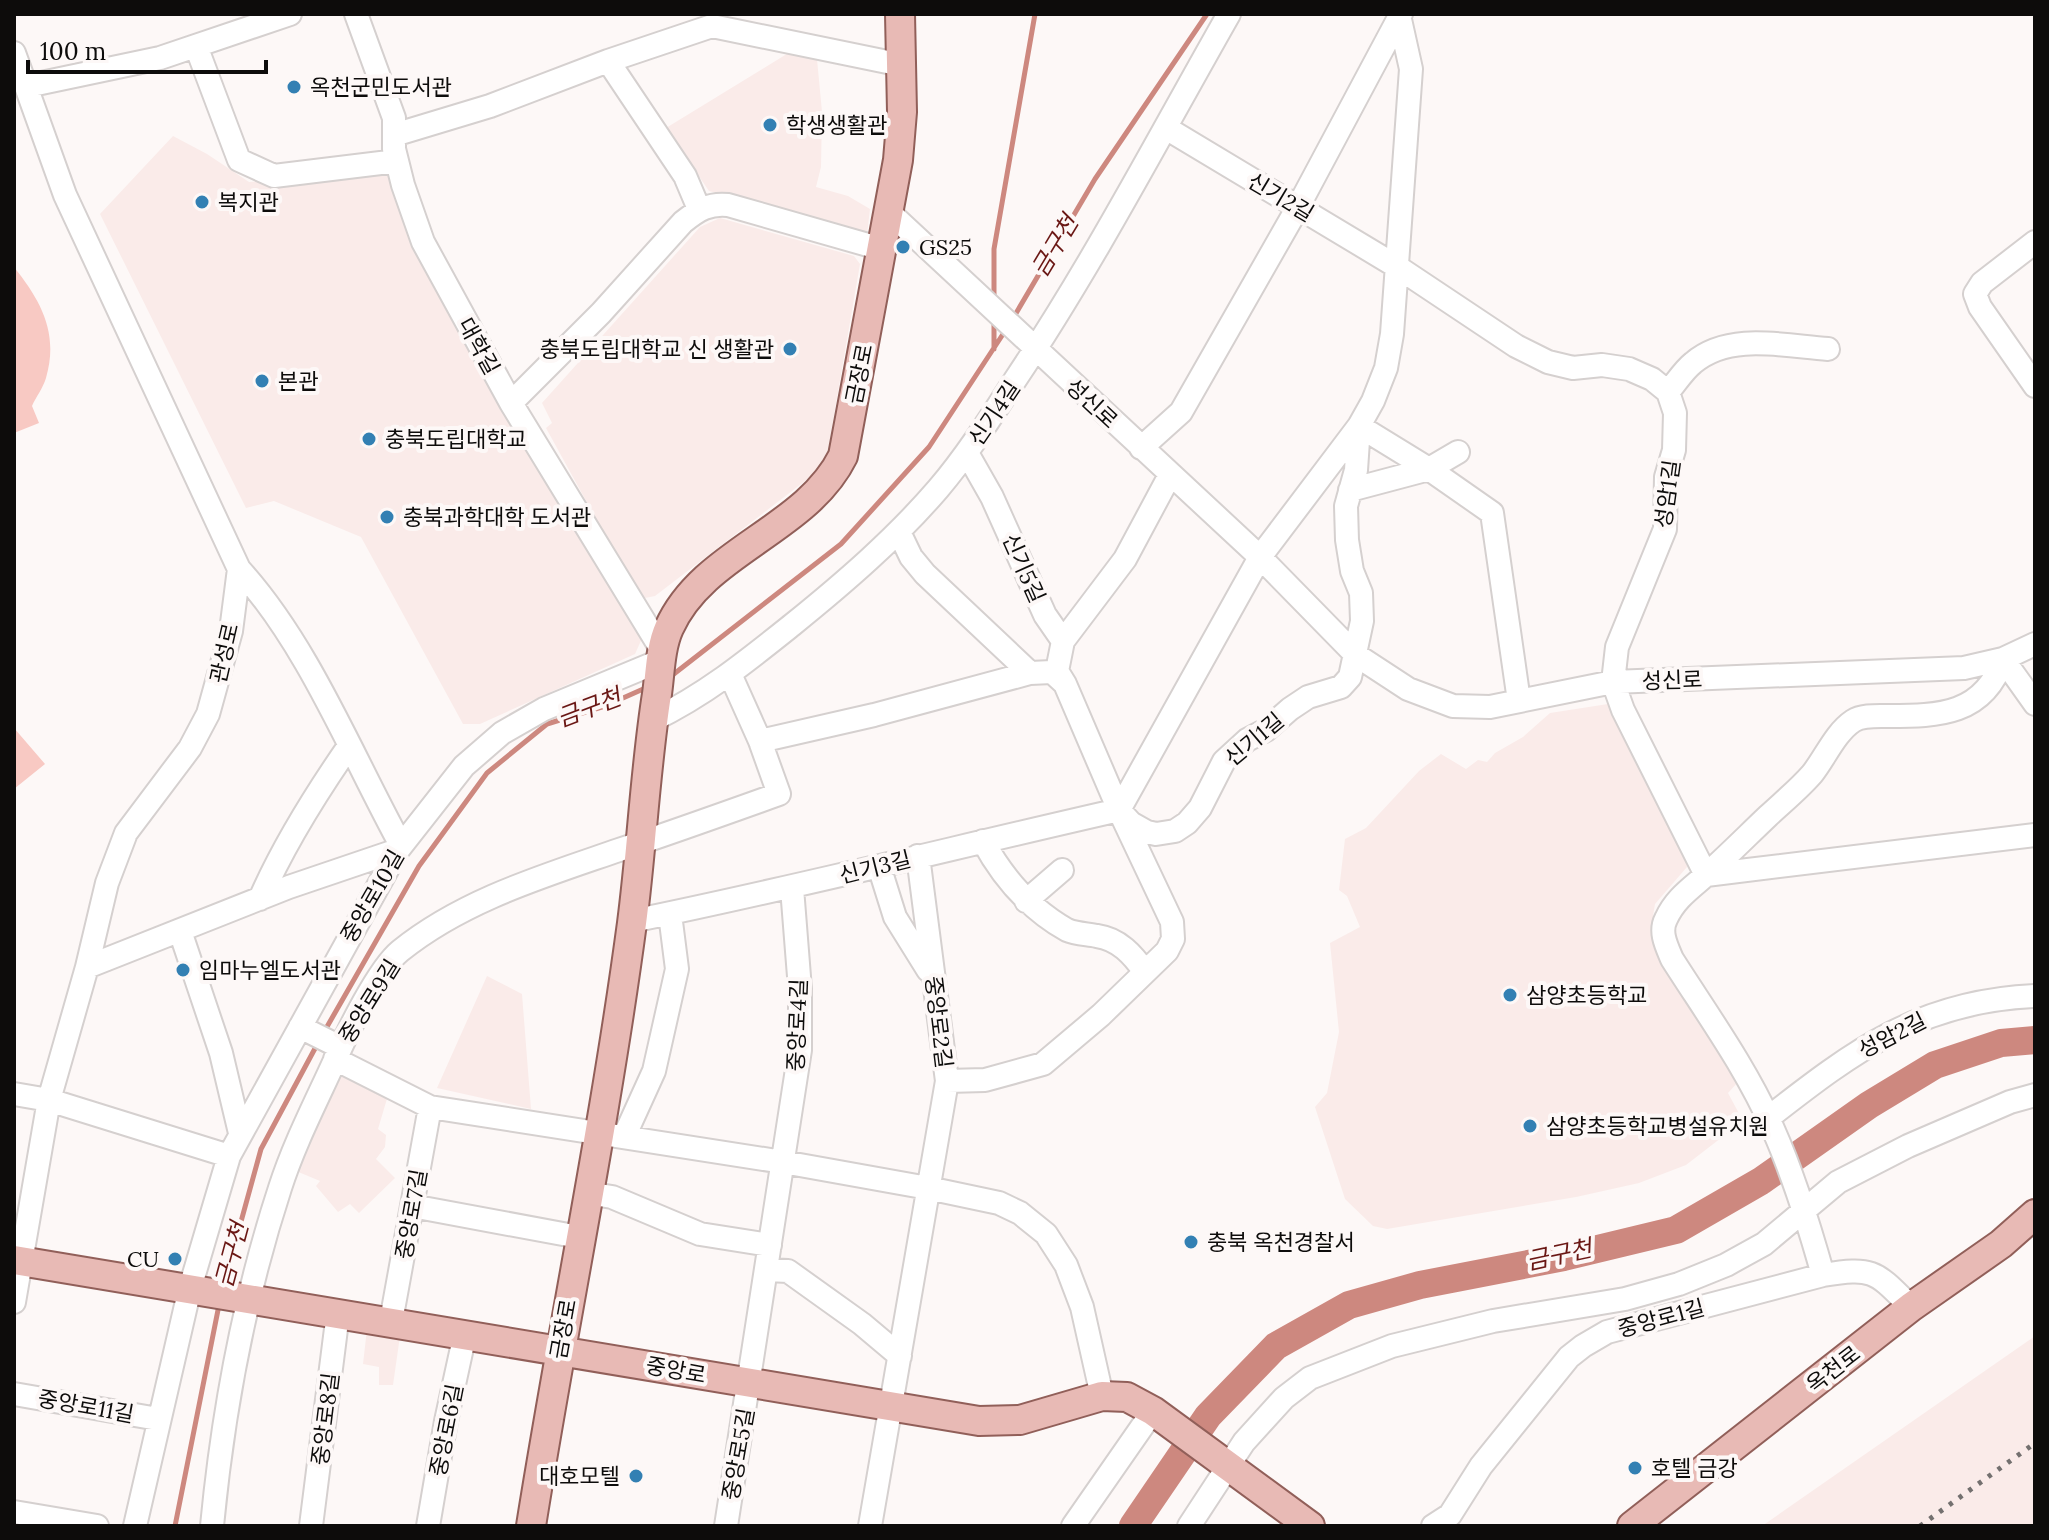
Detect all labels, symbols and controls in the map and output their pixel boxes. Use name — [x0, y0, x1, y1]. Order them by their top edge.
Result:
scale bar — [28, 24, 266, 74]
text: 100 m — [40, 36, 106, 67]
place label: 옥천군민도서관 — [310, 73, 452, 101]
marker: 옥천군민도서관 — [285, 78, 303, 96]
place label: 학생생활관 — [786, 111, 887, 139]
marker: 학생생활관 — [761, 116, 779, 134]
street label: 신기2길 — [1243, 166, 1319, 228]
place label: 복지관 — [218, 188, 279, 216]
marker: 복지관 — [193, 193, 211, 211]
water label: 금구천 — [1024, 207, 1086, 282]
place label: GS25 — [919, 233, 972, 261]
marker: GS25 — [894, 238, 912, 256]
street label: 대학길 — [452, 313, 506, 379]
place label: 충북도립대학교 신 생활관 — [540, 335, 774, 363]
marker: 충북도립대학교 신 생활관 — [781, 340, 799, 358]
street label: 금장로 — [839, 342, 879, 406]
place label: 본관 — [278, 367, 318, 395]
marker: 본관 — [253, 372, 271, 390]
street label: 성신로 — [1060, 372, 1124, 434]
street label: 신기4길 — [962, 375, 1026, 451]
place label: 충북도립대학교 — [385, 425, 527, 453]
marker: 충북도립대학교 — [360, 430, 378, 448]
street label: 성암1길 — [1648, 458, 1686, 530]
place label: 충북과학대학 도서관 — [403, 503, 591, 531]
marker: 충북과학대학 도서관 — [378, 508, 396, 526]
street label: 신기5길 — [996, 529, 1052, 607]
street label: 관성로 — [204, 620, 244, 686]
street label: 성신로 — [1641, 665, 1703, 695]
water label: 금구천 — [552, 680, 628, 734]
street label: 신기1길 — [1219, 706, 1289, 772]
street label: 중앙로10길 — [334, 845, 410, 947]
street label: 신기3길 — [836, 845, 914, 889]
street label: 중앙로9길 — [332, 954, 406, 1048]
place label: 임마누엘도서관 — [199, 956, 341, 984]
marker: 임마누엘도서관 — [174, 961, 192, 979]
street label: 중앙로2길 — [919, 974, 959, 1070]
street label: 중앙로4길 — [781, 978, 813, 1072]
place label: 삼양초등학교 — [1526, 981, 1647, 1009]
marker: 삼양초등학교 — [1501, 986, 1519, 1004]
street label: 성암2길 — [1853, 1006, 1931, 1064]
place label: 삼양초등학교병설유치원 — [1546, 1112, 1769, 1140]
marker: 삼양초등학교병설유치원 — [1521, 1117, 1539, 1135]
street label: 중앙로7길 — [389, 1167, 433, 1261]
water label: 금구천 — [208, 1216, 256, 1291]
place label: 충북 옥천경찰서 — [1207, 1228, 1354, 1256]
water label: 금구천 — [1523, 1232, 1597, 1277]
marker: 충북 옥천경찰서 — [1182, 1233, 1200, 1251]
place label: CU — [127, 1245, 159, 1273]
marker: CU — [166, 1250, 184, 1268]
street label: 중앙로1길 — [1614, 1293, 1708, 1343]
street label: 금장로 — [544, 1297, 582, 1361]
street label: 옥천로 — [1800, 1339, 1866, 1399]
street label: 중앙로 — [644, 1351, 708, 1389]
street label: 중앙로8길 — [305, 1371, 345, 1467]
street label: 중앙로6길 — [423, 1381, 469, 1479]
street label: 중앙로11길 — [36, 1384, 136, 1428]
street label: 중앙로5길 — [716, 1406, 760, 1502]
place label: 호텔 금강 — [1651, 1454, 1738, 1482]
marker: 호텔 금강 — [1626, 1459, 1644, 1477]
place label: 대호모텔 — [539, 1462, 620, 1490]
marker: 대호모텔 — [627, 1467, 645, 1485]

